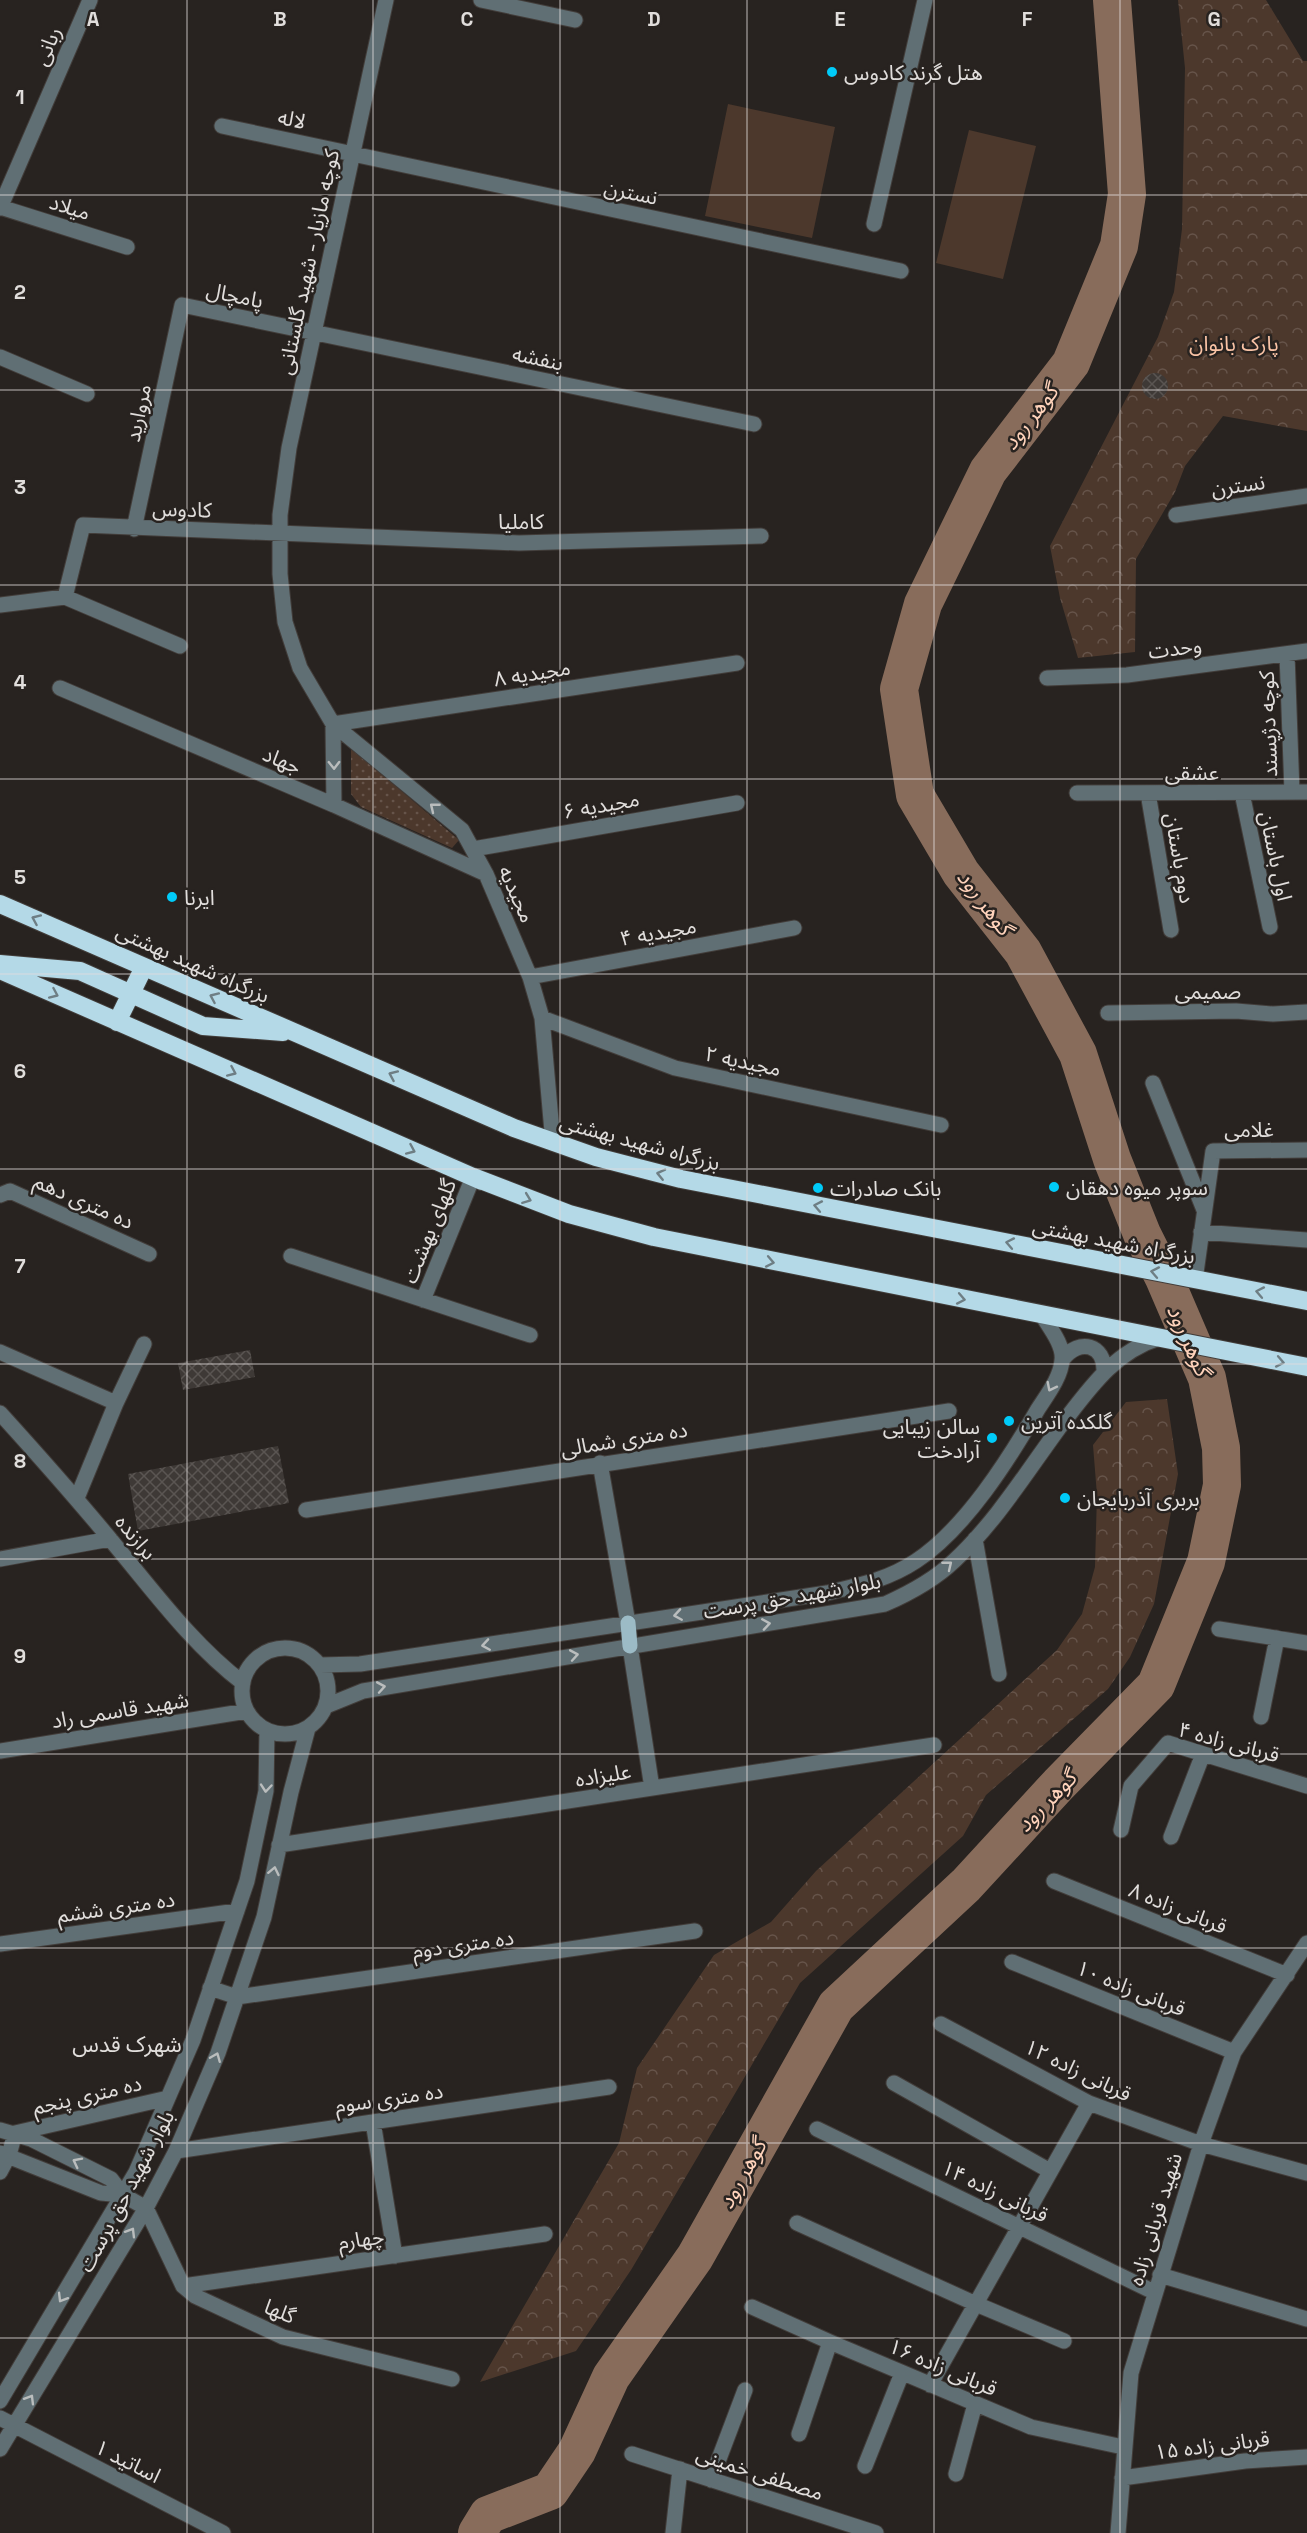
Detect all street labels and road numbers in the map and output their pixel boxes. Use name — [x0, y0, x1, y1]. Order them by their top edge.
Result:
street label: ربانی — [27, 22, 67, 70]
street label: لاله — [276, 103, 308, 135]
street label: کوچه مازیار - شهید گلستانی — [271, 147, 345, 377]
street label: نسترن — [602, 173, 660, 211]
street label: میلاد — [46, 188, 94, 226]
street label: پامچال — [204, 276, 266, 314]
street label: بنفشه — [510, 339, 566, 377]
street label: مروارید — [119, 382, 157, 444]
street label: نسترن — [1209, 468, 1267, 502]
street label: کادوس — [152, 494, 213, 524]
street label: کاملیا — [498, 508, 544, 535]
street label: وحدت — [1147, 631, 1203, 665]
street label: مجیدیه ۸ — [492, 654, 572, 692]
street label: کوچه دژپسند — [1253, 670, 1284, 778]
street label: جهاد — [259, 740, 305, 780]
street label: عشقی — [1165, 759, 1219, 786]
street label: مجیدیه ۶ — [561, 785, 641, 825]
street label: اول باستان — [1253, 809, 1299, 903]
street label: دوم باستان — [1156, 811, 1201, 906]
street label: مجیدیه — [492, 861, 542, 927]
street label: مجیدیه ۴ — [618, 912, 698, 952]
street label: بزرگراه شهید بهشتی — [112, 917, 274, 1009]
street label: صمیمی — [1175, 978, 1241, 1005]
street label: مجیدیه ۲ — [702, 1040, 784, 1082]
street label: بزرگراه شهید بهشتی — [557, 1108, 723, 1176]
street label: غلامی — [1224, 1116, 1274, 1143]
street label: ده متری دهم — [29, 1167, 138, 1237]
street label: گلهای بهشت — [396, 1175, 462, 1287]
street label: بزرگراه شهید بهشتی — [1030, 1212, 1198, 1270]
street label: ده متری شمالی — [559, 1416, 689, 1462]
street label: برازنده — [109, 1509, 163, 1565]
street label: بلوار شهید حق پرست — [701, 1567, 883, 1625]
street label: شهید قاسمی راد — [49, 1686, 191, 1734]
street label: قربانی زاده ۴ — [1176, 1716, 1282, 1768]
street label: علیزاده — [573, 1757, 633, 1793]
street label: قربانی زاده ۸ — [1125, 1876, 1231, 1940]
street label: ده متری ششم — [55, 1885, 177, 1931]
street label: ده متری دوم — [411, 1924, 516, 1967]
street label: قربانی زاده ۱۰ — [1072, 1954, 1190, 2022]
street label: قربانی زاده ۱۲ — [1020, 2033, 1136, 2107]
street label: ده متری پنجم — [30, 2069, 145, 2123]
street label: ده متری سوم — [333, 2077, 445, 2122]
street label: بلوار شهید حق پرست — [72, 2105, 180, 2277]
street label: شهید قربانی زاده — [1122, 2149, 1188, 2289]
street label: قربانی زاده ۱۴ — [937, 2154, 1053, 2228]
street label: چهارم — [336, 2222, 386, 2259]
street label: گلها — [260, 2293, 300, 2330]
street label: قربانی زاده ۱۶ — [885, 2332, 1001, 2402]
street label: قربانی زاده ۱۵ — [1153, 2425, 1271, 2465]
street label: اساتید ۱ — [91, 2433, 165, 2489]
street label: مصطفی خمینی — [693, 2440, 827, 2506]

